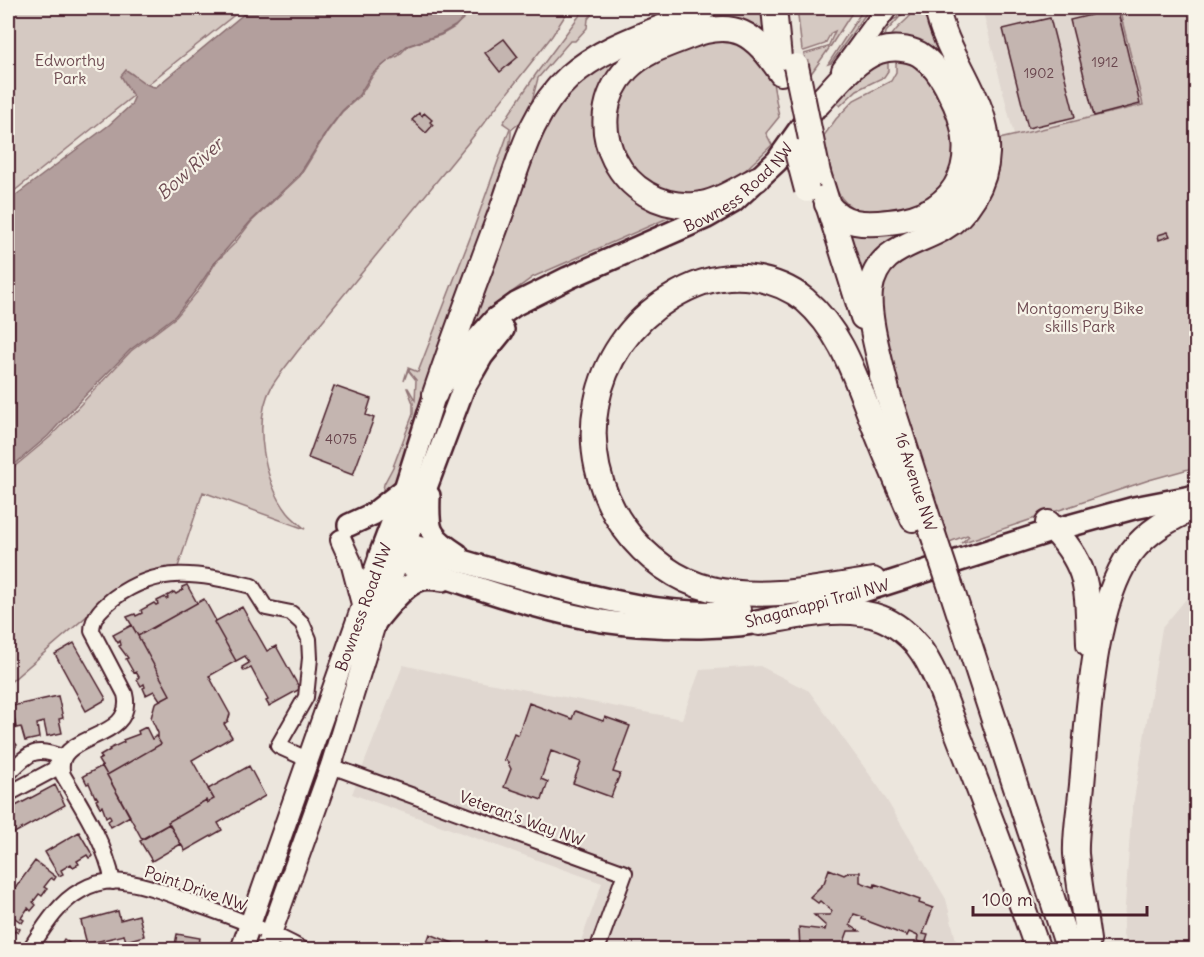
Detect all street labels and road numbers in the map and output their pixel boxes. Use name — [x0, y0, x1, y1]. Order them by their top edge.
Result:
street label: Bowness Road NW — [680, 138, 797, 236]
street label: 16 Avenue NW — [891, 430, 941, 534]
street label: Bowness Road NW — [330, 540, 396, 674]
street label: Shaganappi Trail NW — [743, 574, 892, 632]
street label: Veteran's Way NW — [457, 786, 588, 850]
street label: Point Drive NW — [142, 861, 250, 915]

